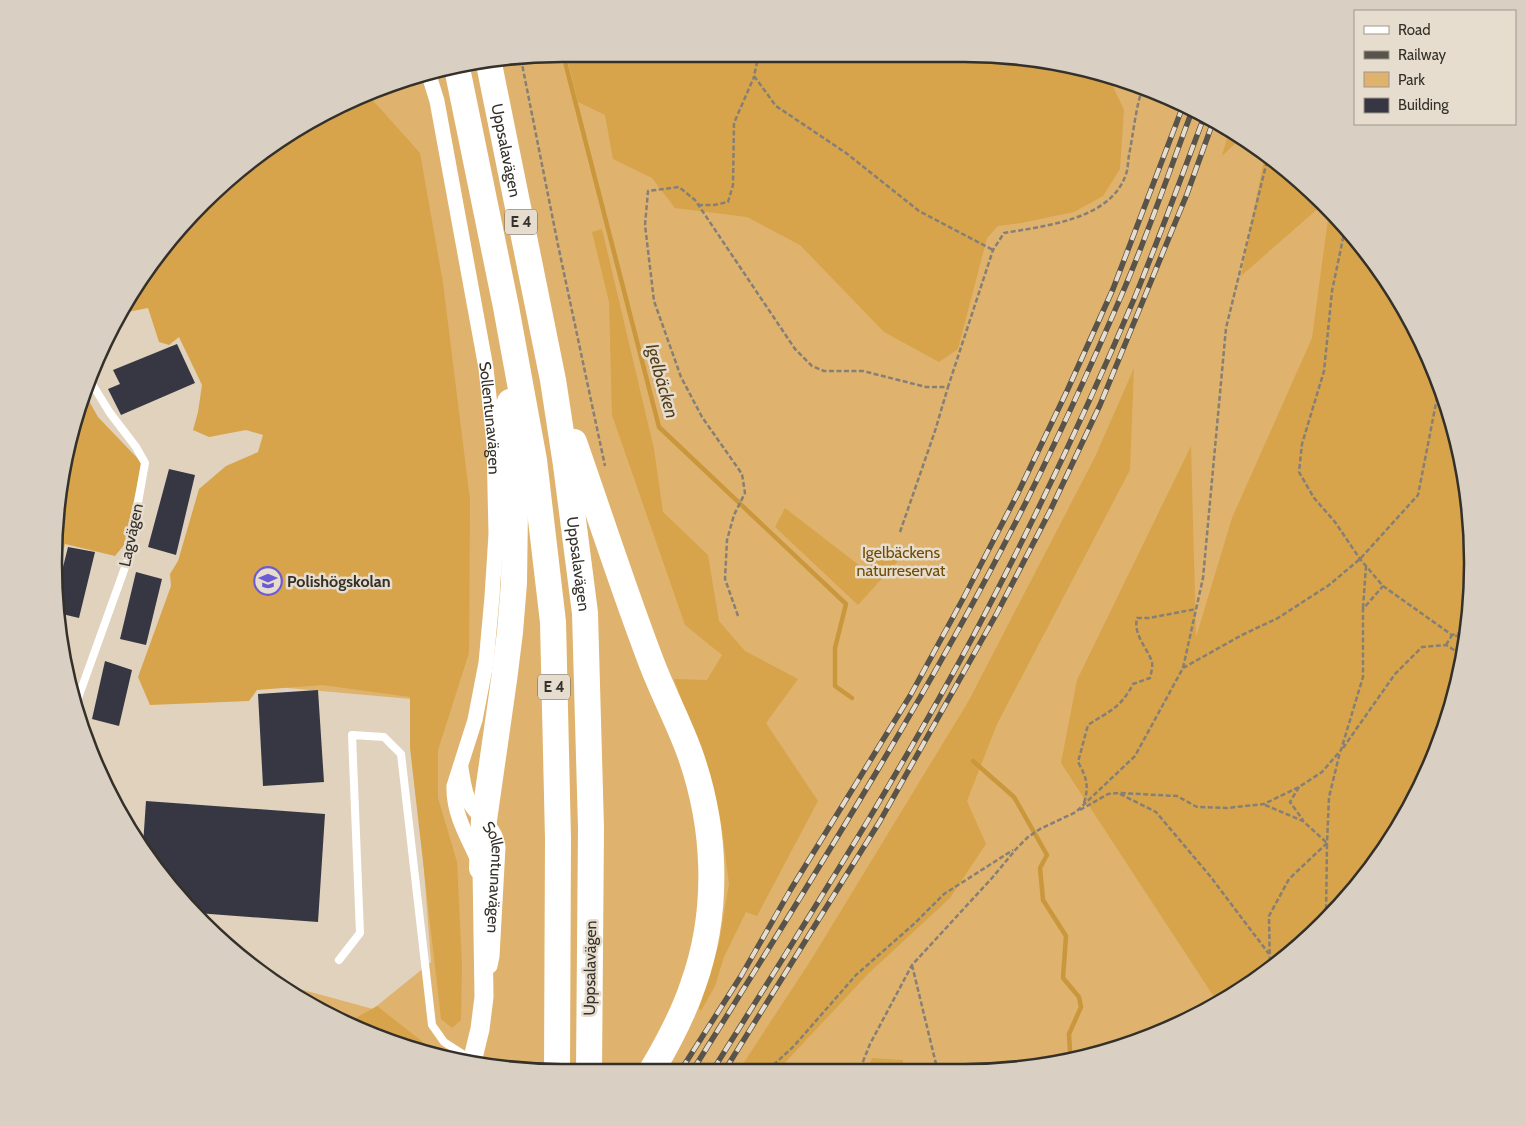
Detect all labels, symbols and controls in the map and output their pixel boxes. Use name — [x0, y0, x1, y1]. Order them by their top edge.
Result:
legend — [1354, 10, 1516, 125]
text: Road — [1398, 21, 1431, 39]
text: Railway — [1398, 46, 1447, 64]
text: Park — [1398, 71, 1425, 89]
text: Building — [1398, 96, 1449, 114]
street label: Uppsalavägen — [488, 102, 525, 199]
road number: E 4 — [505, 210, 537, 234]
water label: Igelbäcken — [641, 341, 683, 421]
street label: Sollentunavägen — [475, 360, 504, 475]
street label: Lagvägen — [115, 502, 147, 568]
street label: Uppsalavägen — [563, 515, 594, 612]
park label: Igelbäckens naturreservat — [857, 543, 946, 580]
school or university icon: Polishögskolan — [253, 566, 283, 596]
place label: Polishögskolan — [287, 572, 391, 591]
road number: E 4 — [538, 674, 570, 700]
street label: Sollentunavägen — [479, 817, 508, 934]
street label: Uppsalavägen — [580, 920, 600, 1016]

